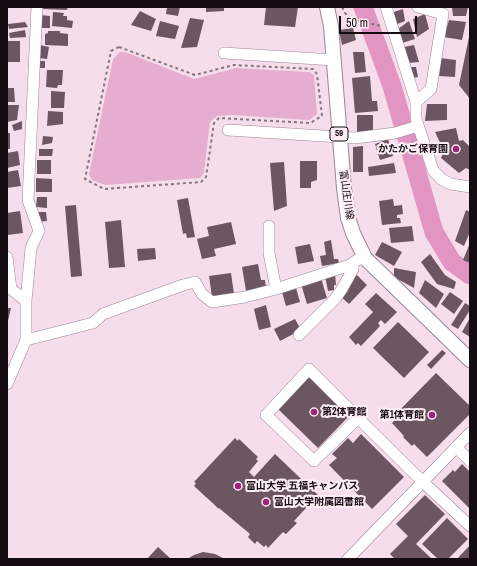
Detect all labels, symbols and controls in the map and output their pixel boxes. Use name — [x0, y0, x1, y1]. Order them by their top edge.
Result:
scale bar — [341, 8, 419, 34]
text: 50 m — [346, 15, 368, 31]
road number: 59 — [330, 127, 348, 141]
place label: かたかご保育園 — [378, 143, 448, 155]
marker: かたかご保育園 — [451, 144, 461, 154]
street label: 富山庄川線 — [337, 169, 355, 221]
place label: 第2体育館 — [322, 406, 367, 418]
marker: 第2体育館 — [309, 407, 319, 417]
place label: 第1体育館 — [379, 409, 424, 421]
marker: 第1体育館 — [427, 410, 437, 420]
place label: 富山大学 五福キャンパス — [246, 480, 358, 492]
marker: 富山大学 五福キャンパス — [233, 481, 243, 491]
place label: 富山大学附属図書館 — [274, 496, 364, 508]
marker: 富山大学附属図書館 — [261, 497, 271, 507]

